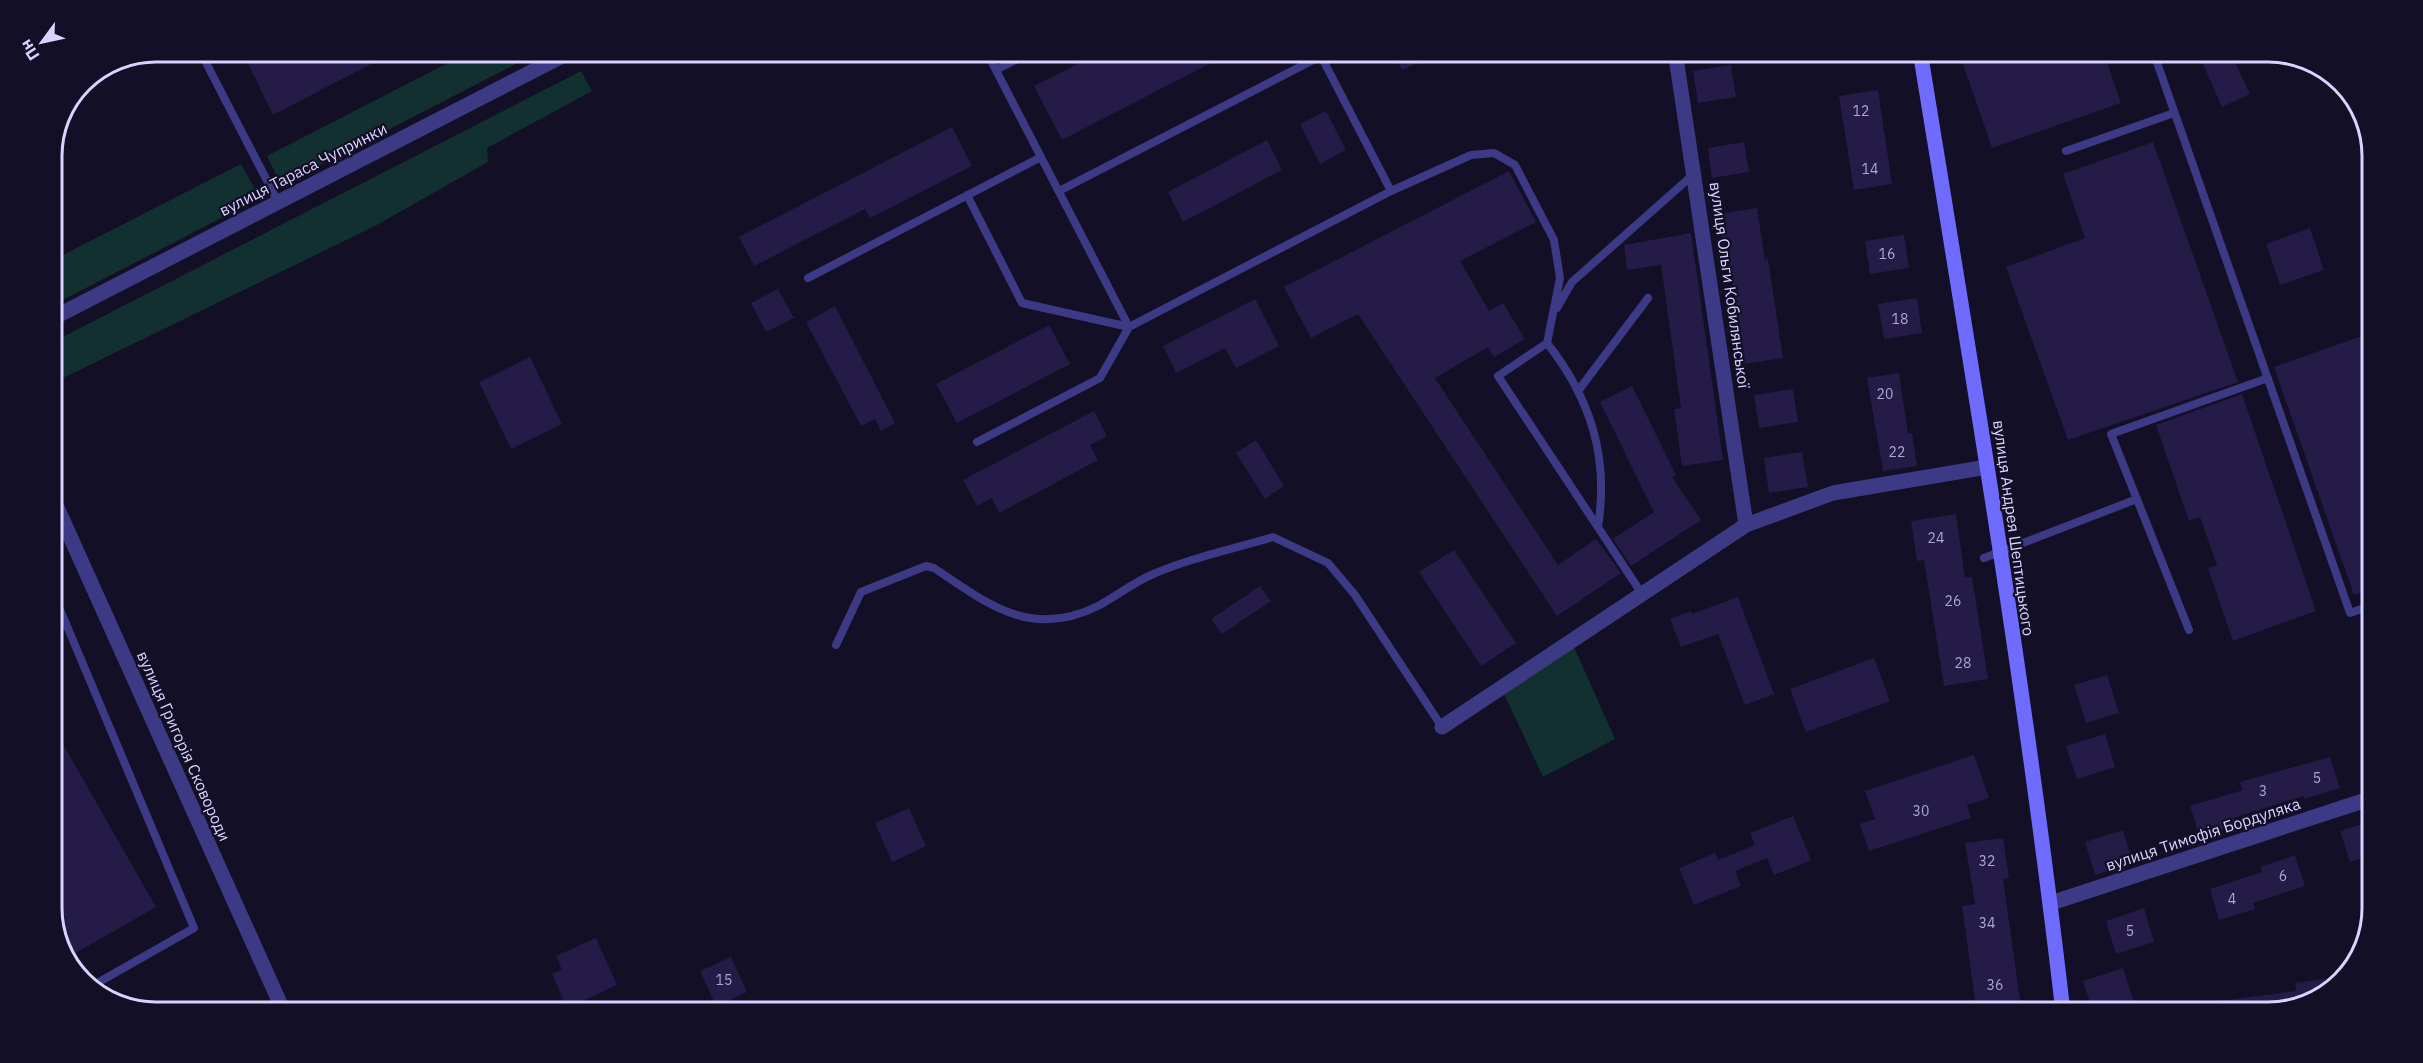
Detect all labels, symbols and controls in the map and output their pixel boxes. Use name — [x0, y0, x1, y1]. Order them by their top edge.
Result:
north arrow — [12, 12, 72, 72]
text: Пн — [15, 36, 44, 64]
house number: 12 — [1853, 102, 1869, 120]
street label: вулиця Тараса Чупринки — [216, 118, 390, 220]
house number: 14 — [1862, 160, 1878, 178]
street label: вулиця Ольги Кобилянської — [1706, 181, 1755, 390]
house number: 16 — [1879, 245, 1895, 263]
house number: 18 — [1892, 310, 1908, 328]
house number: 20 — [1877, 385, 1893, 403]
street label: вулиця Андрея Шептицького — [1989, 419, 2039, 637]
house number: 22 — [1889, 443, 1905, 461]
house number: 24 — [1928, 529, 1944, 547]
house number: 26 — [1945, 592, 1961, 610]
street label: вулиця Григорія Сковороди — [133, 648, 235, 844]
house number: 28 — [1955, 654, 1971, 672]
house number: 5 — [2313, 769, 2321, 787]
house number: 3 — [2259, 782, 2267, 800]
street label: вулиця Тимофія Бордуляка — [2103, 793, 2303, 875]
house number: 30 — [1913, 802, 1929, 820]
house number: 32 — [1979, 852, 1995, 870]
house number: 6 — [2279, 867, 2287, 885]
house number: 4 — [2228, 890, 2236, 908]
house number: 34 — [1979, 914, 1995, 932]
house number: 5 — [2126, 922, 2134, 940]
house number: 15 — [716, 971, 732, 989]
house number: 36 — [1987, 976, 2003, 994]

